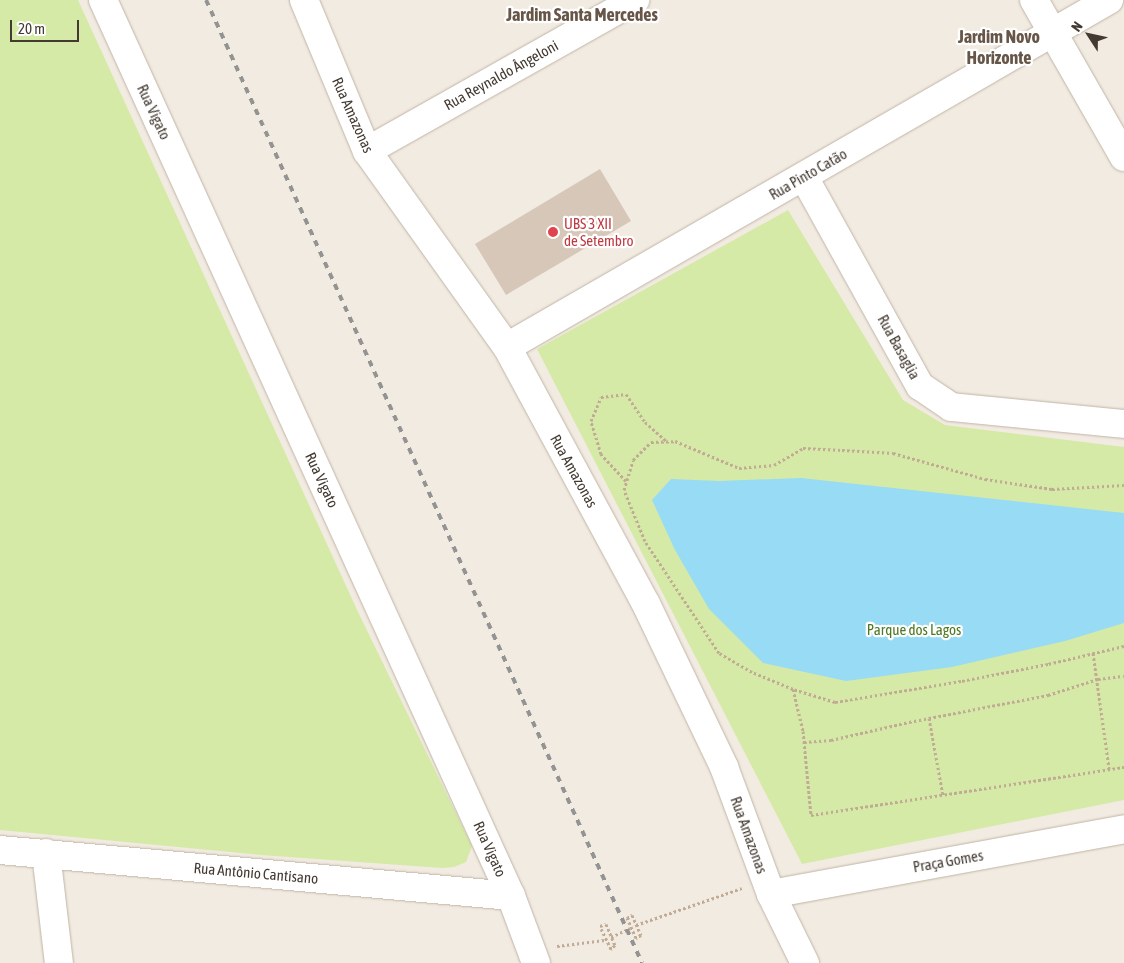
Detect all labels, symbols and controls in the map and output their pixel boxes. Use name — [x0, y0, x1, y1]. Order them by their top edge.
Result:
district label: Jardim Santa Mercedes — [506, 4, 658, 26]
scale bar — [12, 10, 81, 42]
north arrow — [1064, 10, 1114, 60]
text: N — [1068, 18, 1086, 34]
text: 20 m — [18, 20, 45, 37]
district label: Jardim Novo Horizonte — [958, 27, 1040, 70]
street label: Rua Reynaldo Ângeloni — [441, 36, 561, 114]
street label: Rua Amazonas — [328, 74, 378, 156]
street label: Rua Vigato — [133, 81, 175, 143]
street label: Rua Pinto Catão — [766, 144, 850, 204]
place label: UBS 3 XII de Setembro — [564, 214, 633, 249]
marker: UBS 3 XII de Setembro — [546, 225, 560, 239]
street label: Rua Basaglia — [874, 312, 924, 382]
street label: Rua Amazonas — [547, 431, 601, 511]
street label: Rua Vigato — [301, 449, 343, 511]
park label: Parque dos Lagos — [867, 621, 961, 639]
street label: Rua Amazonas — [727, 794, 771, 876]
street label: Rua Vigato — [470, 818, 510, 880]
street label: Praça Gomes — [912, 846, 984, 876]
street label: Rua Antônio Cantisano — [193, 859, 319, 887]

